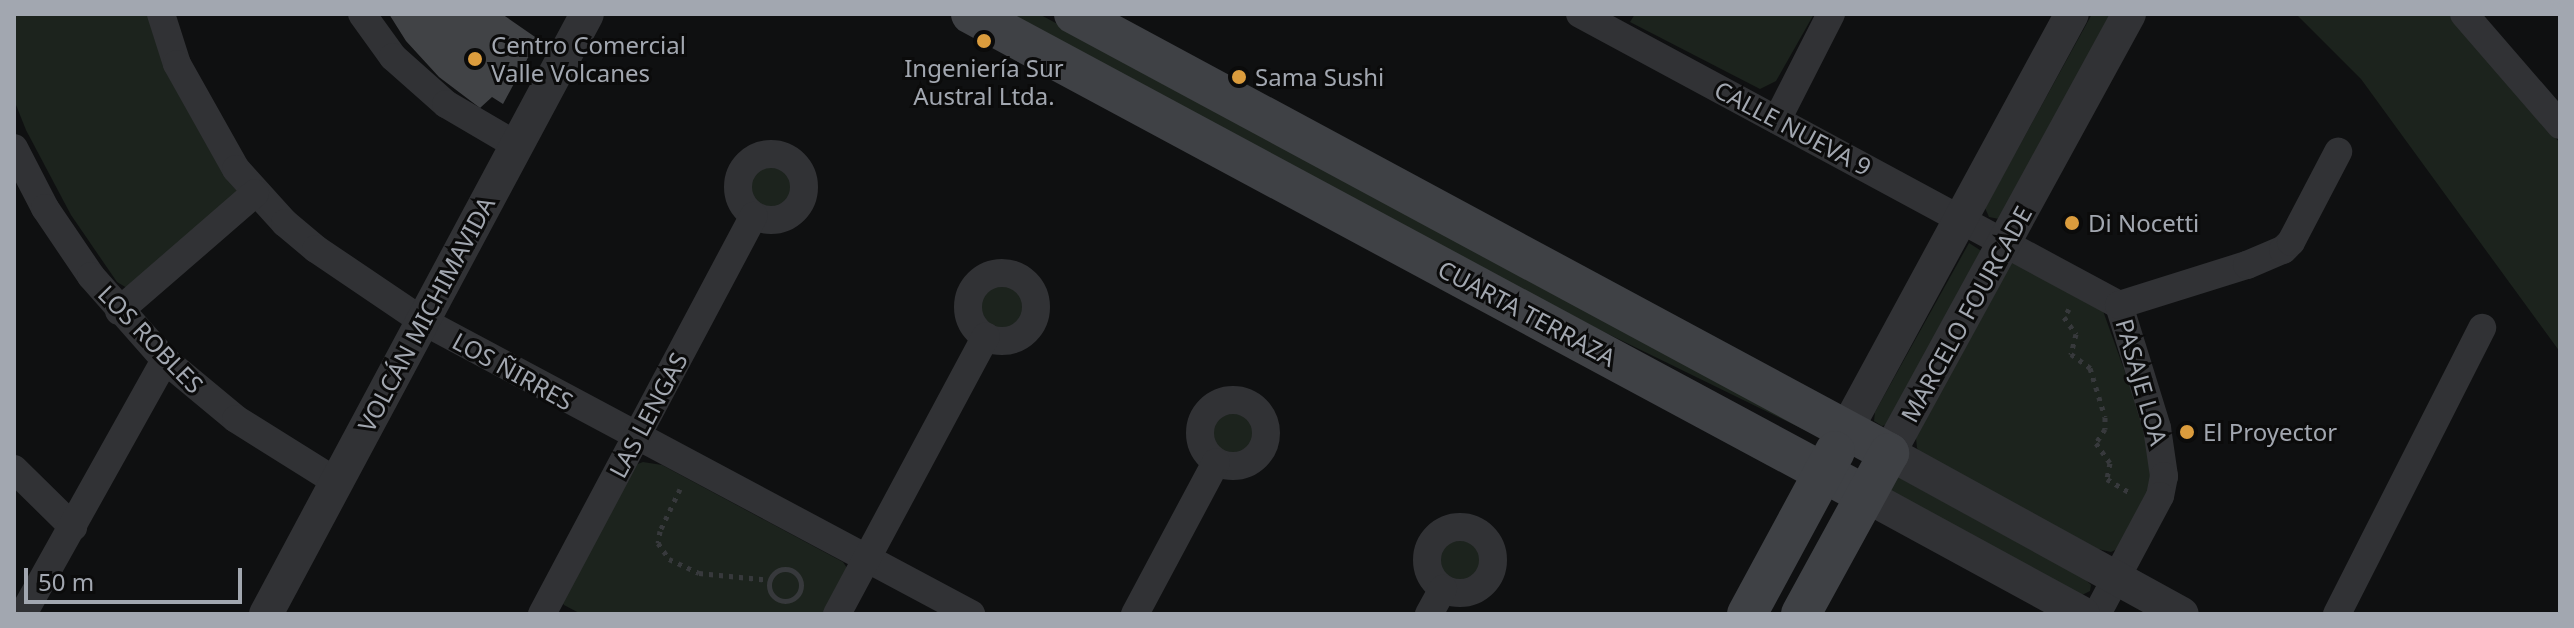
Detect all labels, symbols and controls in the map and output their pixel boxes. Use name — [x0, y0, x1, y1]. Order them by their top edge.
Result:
place label: Centro Comercial Valle Volcanes — [491, 31, 686, 87]
marker: Ingeniería Sur Austral Ltda. — [975, 32, 993, 50]
marker: Centro Comercial Valle Volcanes — [466, 50, 484, 68]
place label: Ingeniería Sur Austral Ltda. — [904, 54, 1064, 110]
place label: Sama Sushi — [1255, 63, 1384, 91]
marker: Sama Sushi — [1230, 68, 1248, 86]
street label: CALLE NUEVA 9 — [1710, 75, 1876, 181]
street label: VOLCÁN MICHIMAVIDA — [352, 192, 500, 436]
street label: MARCELO FOURCADE — [1895, 201, 2037, 427]
place label: Di Nocetti — [2088, 209, 2199, 237]
marker: Di Nocetti — [2063, 214, 2081, 232]
street label: CUARTA TERRAZA — [1433, 254, 1621, 372]
street label: LOS ROBLES — [92, 279, 210, 399]
street label: PASAJE LOA — [2110, 315, 2174, 449]
street label: LOS ÑIRRES — [448, 326, 578, 416]
street label: LAS LENGAS — [603, 348, 693, 482]
place label: El Proyector — [2203, 418, 2337, 446]
marker: El Proyector — [2178, 423, 2196, 441]
scale bar — [28, 552, 246, 602]
text: 50 m — [38, 565, 94, 598]

